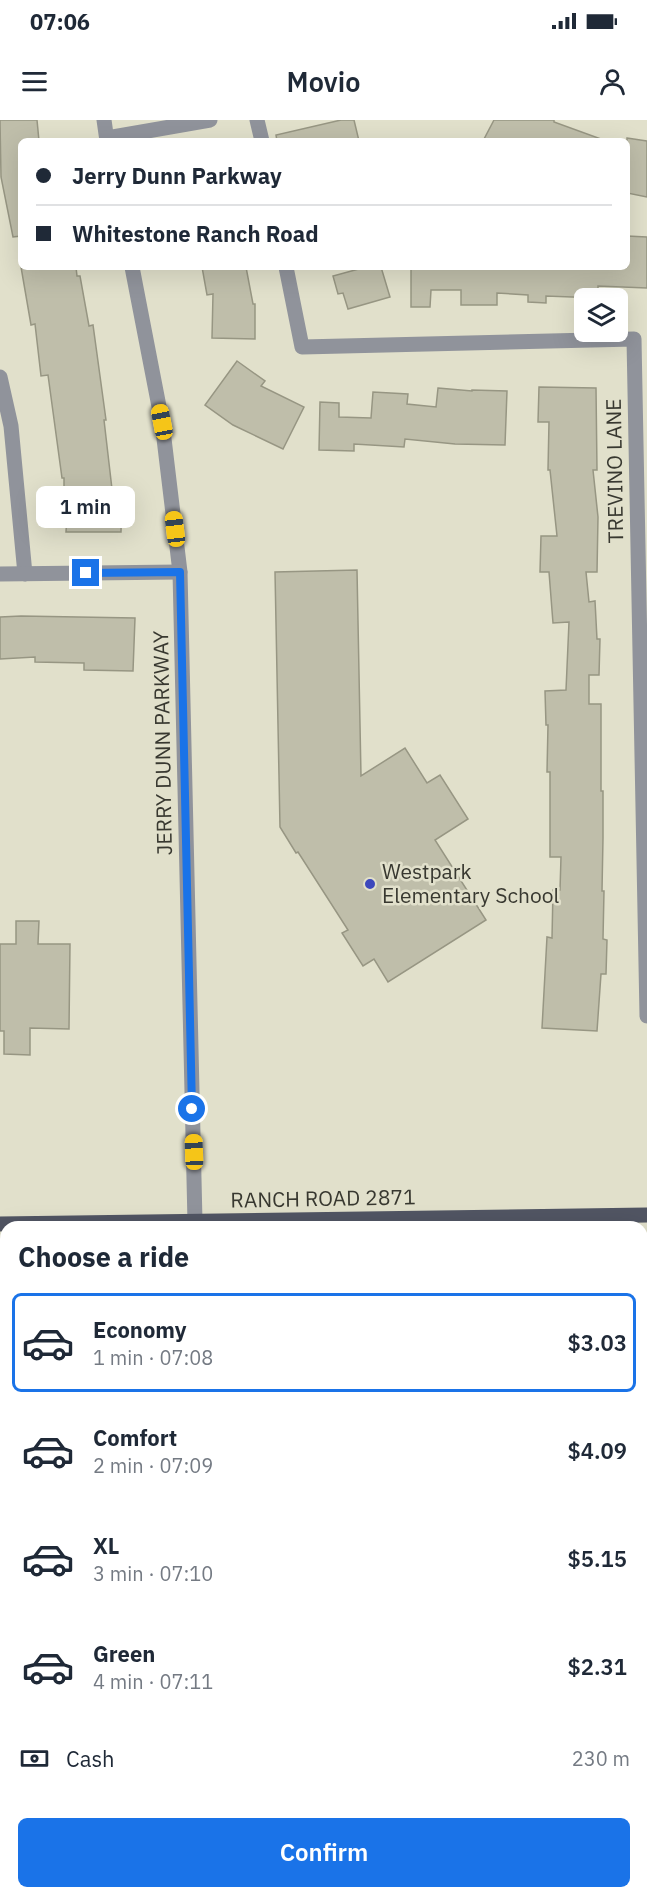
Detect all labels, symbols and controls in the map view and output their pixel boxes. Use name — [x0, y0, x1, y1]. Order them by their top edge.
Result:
text: 07:06 — [30, 7, 90, 36]
text: Movio — [287, 64, 360, 99]
icon: menu — [18, 65, 51, 98]
icon: person — [596, 65, 629, 98]
text: Jerry Dunn Parkway — [72, 161, 282, 190]
text: Whitestone Ranch Road — [72, 219, 319, 248]
map controls — [574, 288, 628, 342]
button: layers — [574, 288, 628, 342]
street label: TREVINO LANE — [599, 398, 629, 544]
car — [150, 403, 174, 441]
callout: 1 min — [36, 486, 136, 528]
text: 1 min — [60, 493, 111, 520]
car — [164, 510, 186, 548]
route end — [72, 559, 99, 586]
street label: JERRY DUNN PARKWAY — [146, 630, 178, 856]
place label: Westpark Elementary School — [382, 857, 559, 909]
marker: Westpark Elementary School — [363, 877, 377, 891]
route start — [178, 1095, 205, 1122]
car — [184, 1134, 204, 1170]
street label: RANCH ROAD 2871 — [230, 1182, 416, 1214]
text: Choose a ride — [18, 1239, 189, 1274]
text: Economy — [93, 1315, 187, 1344]
icon: car — [21, 1316, 75, 1370]
text: $3.03 — [568, 1328, 627, 1357]
text: 1 min · 07:08 — [93, 1344, 213, 1371]
text: Comfort — [93, 1423, 177, 1452]
icon: car — [21, 1424, 75, 1478]
text: $4.09 — [568, 1436, 627, 1465]
text: 2 min · 07:09 — [93, 1452, 213, 1479]
text: XL — [93, 1531, 119, 1560]
icon: car — [21, 1532, 75, 1586]
text: $5.15 — [568, 1544, 627, 1573]
text: 3 min · 07:10 — [93, 1560, 213, 1587]
text: Green — [93, 1639, 155, 1668]
icon: car — [21, 1640, 75, 1694]
text: $2.31 — [568, 1652, 627, 1681]
text: 4 min · 07:11 — [93, 1668, 213, 1695]
icon: cash — [18, 1742, 51, 1775]
text: Cash — [66, 1744, 115, 1773]
text: 230 m — [572, 1745, 630, 1772]
button: Confirm — [18, 1818, 630, 1887]

